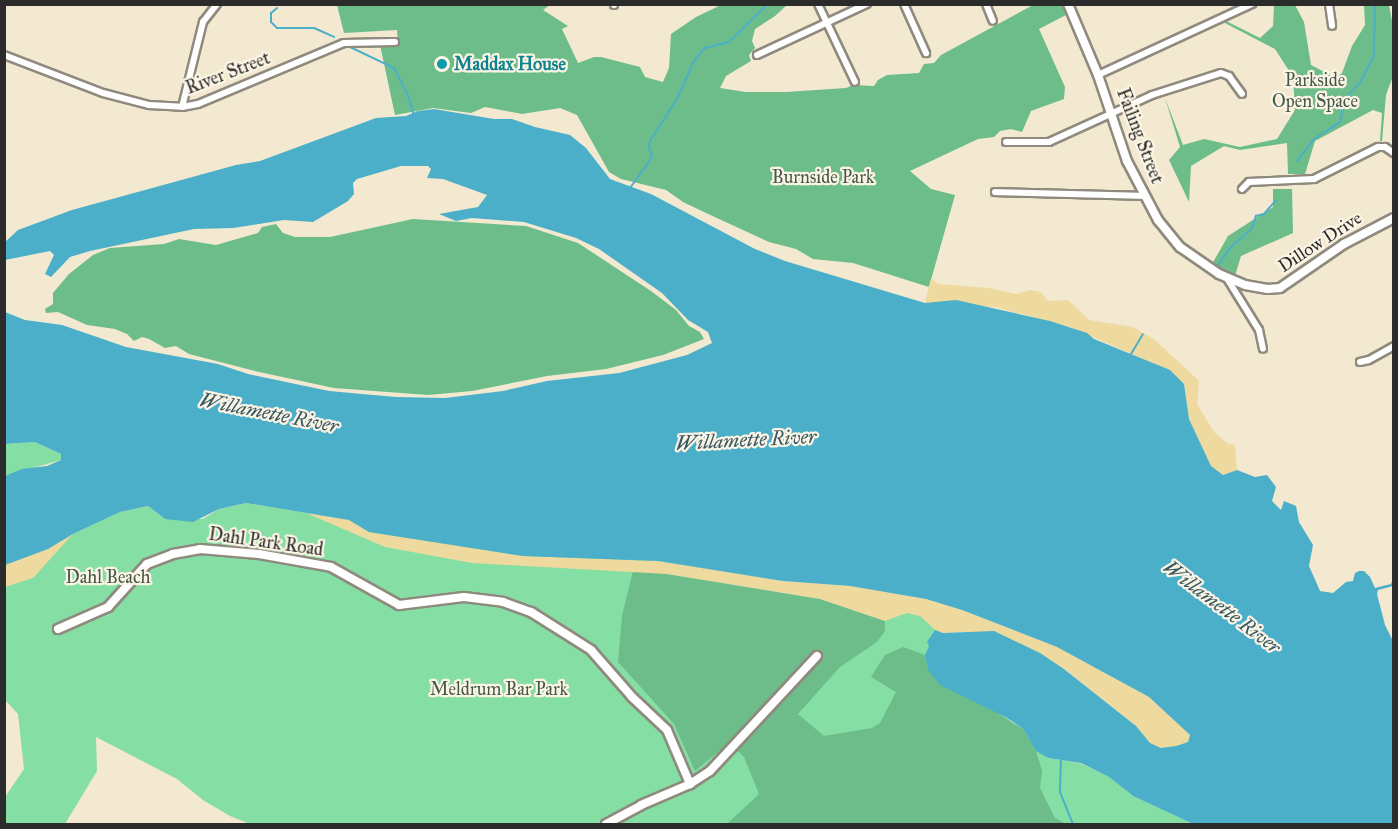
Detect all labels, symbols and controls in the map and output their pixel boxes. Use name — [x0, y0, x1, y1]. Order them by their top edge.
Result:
street label: River Street — [183, 47, 273, 99]
place label: Maddax House — [454, 53, 566, 75]
marker: Maddax House — [435, 57, 449, 71]
park label: Parkside Open Space — [1272, 70, 1358, 112]
street label: Failing Street — [1112, 85, 1168, 187]
park label: Burnside Park — [772, 166, 874, 188]
street label: Dillow Drive — [1274, 207, 1366, 277]
water label: Willamette River — [198, 388, 340, 438]
water label: Willamette River — [675, 424, 817, 456]
street label: Dahl Park Road — [207, 523, 325, 561]
water label: Willamette River — [1159, 555, 1285, 659]
park label: Dahl Beach — [65, 566, 151, 588]
park label: Meldrum Bar Park — [430, 678, 568, 700]

